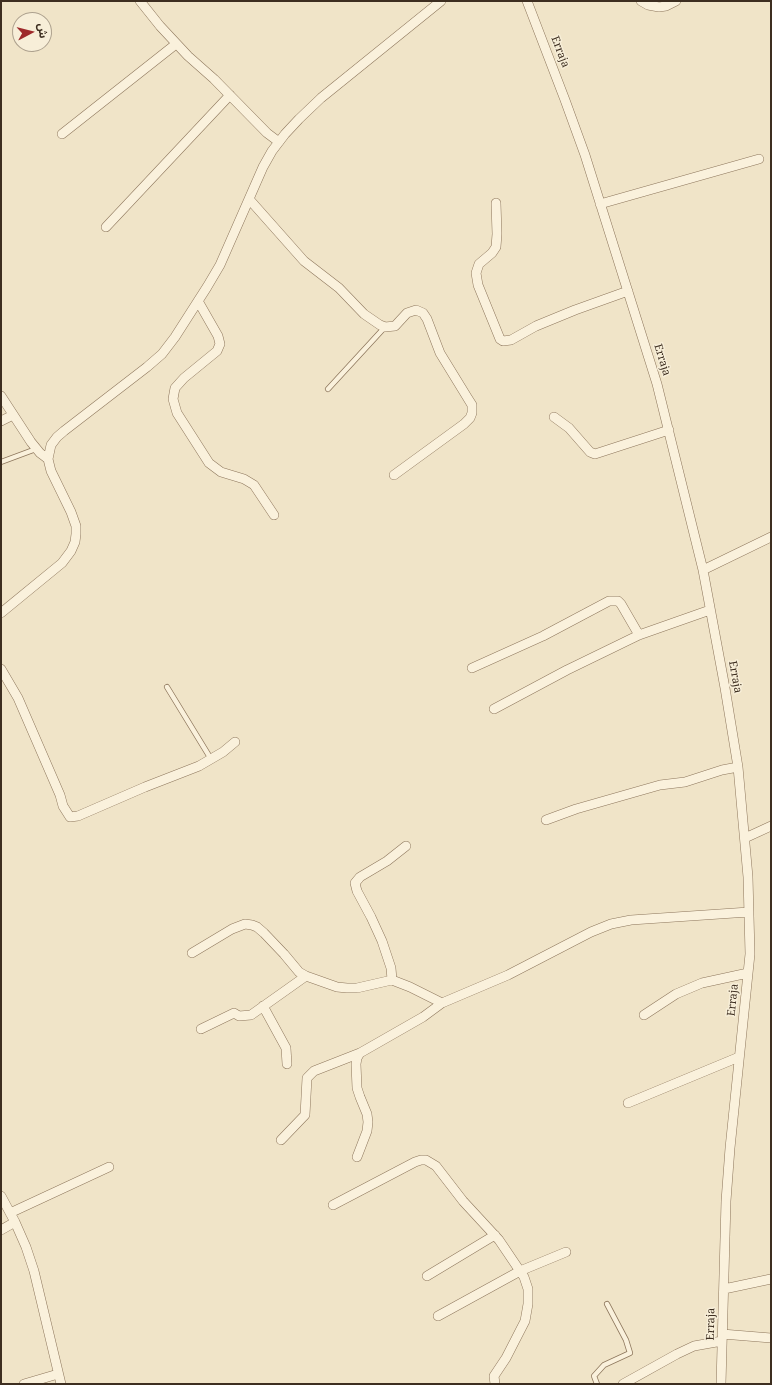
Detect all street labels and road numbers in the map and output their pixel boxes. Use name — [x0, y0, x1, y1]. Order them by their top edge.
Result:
street label: Erraja — [548, 34, 572, 70]
street label: Erraja — [651, 342, 673, 378]
street label: Erraja — [726, 660, 744, 694]
street label: Erraja — [725, 983, 741, 1017]
street label: Erraja — [704, 1308, 718, 1340]

